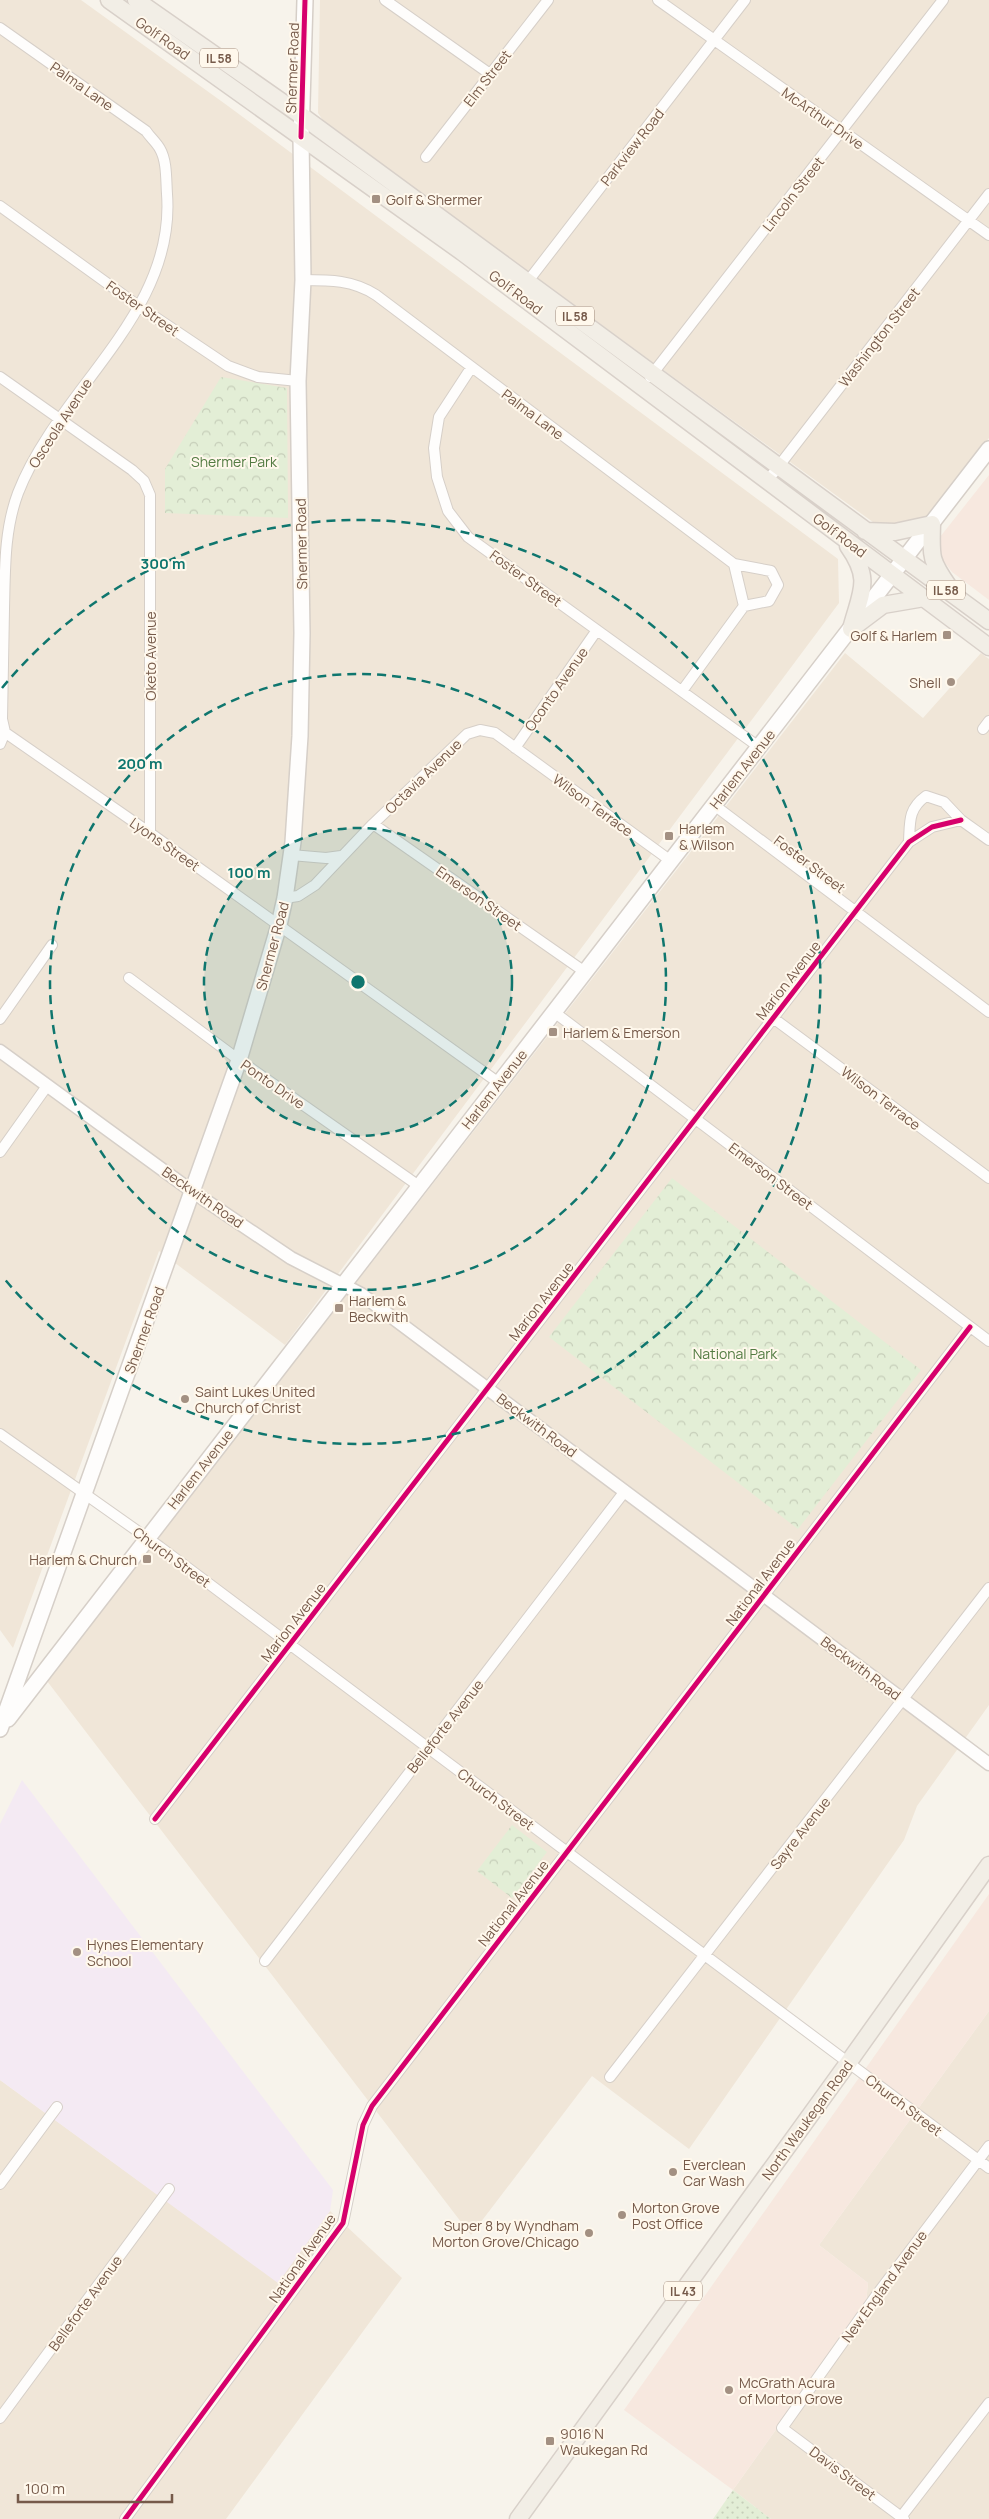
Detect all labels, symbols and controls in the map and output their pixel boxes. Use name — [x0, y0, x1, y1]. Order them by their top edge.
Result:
street label: Golf Road — [132, 12, 194, 64]
street label: Shermer Road — [281, 22, 303, 114]
street label: Elm Street — [459, 45, 515, 110]
road number: IL 58 — [200, 48, 238, 68]
street label: Palma Lane — [47, 57, 117, 115]
street label: McArthur Drive — [778, 83, 868, 153]
street label: Parkview Road — [596, 105, 668, 189]
street label: Lincoln Street — [758, 152, 828, 235]
place label: Golf & Shermer — [386, 190, 482, 209]
marker: Golf & Shermer — [370, 193, 382, 205]
street label: Golf Road — [485, 266, 547, 318]
street label: Foster Street — [103, 276, 184, 340]
street label: Washington Street — [834, 283, 924, 391]
road number: IL 58 — [556, 306, 594, 326]
street label: Osceola Avenue — [24, 375, 96, 471]
street label: Palma Lane — [498, 384, 568, 444]
park label: Shermer Park — [191, 452, 278, 471]
street label: Shermer Road — [291, 498, 311, 590]
street label: Golf Road — [809, 509, 871, 561]
street label: Foster Street — [486, 545, 566, 611]
text: 300 m — [141, 553, 185, 574]
road number: IL 58 — [927, 580, 965, 600]
street label: Oketo Avenue — [141, 611, 160, 701]
place label: Golf & Harlem — [850, 626, 937, 645]
marker: Golf & Harlem — [941, 629, 953, 641]
street label: Oconto Avenue — [520, 643, 592, 735]
place label: Shell — [909, 673, 941, 692]
marker: Shell — [945, 676, 957, 688]
street label: Harlem Avenue — [705, 725, 779, 813]
street label: Octavia Avenue — [380, 734, 466, 818]
text: 200 m — [117, 753, 163, 774]
street label: Wilson Terrace — [549, 769, 637, 841]
street label: Lyons Street — [126, 813, 204, 875]
place label: Harlem & Wilson — [679, 819, 734, 854]
marker: Harlem & Wilson — [663, 830, 675, 842]
street label: Foster Street — [770, 831, 850, 897]
street label: Emerson Street — [432, 861, 526, 935]
text: 100 m — [228, 862, 270, 883]
street label: Shermer Road — [251, 899, 293, 993]
street label: Marion Avenue — [751, 937, 825, 1023]
centre of rings — [349, 973, 367, 991]
place label: Harlem & Emerson — [563, 1023, 680, 1042]
marker: Harlem & Emerson — [547, 1026, 559, 1038]
street label: Harlem Avenue — [457, 1045, 531, 1133]
street label: Ponto Drive — [237, 1055, 309, 1113]
street label: Wilson Terrace — [837, 1062, 925, 1134]
street label: Emerson Street — [725, 1138, 817, 1214]
street label: Beckwith Road — [158, 1162, 248, 1232]
street label: Marion Avenue — [504, 1258, 578, 1344]
street label: Shermer Road — [119, 1284, 169, 1376]
place label: Harlem & Beckwith — [349, 1291, 408, 1326]
marker: Harlem & Beckwith — [333, 1302, 345, 1314]
park label: National Park — [693, 1344, 778, 1363]
place label: Saint Lukes United Church of Christ — [195, 1382, 315, 1417]
street label: Beckwith Road — [493, 1389, 581, 1461]
marker: Saint Lukes United Church of Christ — [179, 1393, 191, 1405]
street label: Harlem Avenue — [163, 1425, 237, 1513]
street label: Church Street — [129, 1522, 215, 1592]
street label: National Avenue — [721, 1535, 799, 1629]
place label: Harlem & Church — [29, 1550, 137, 1569]
marker: Harlem & Church — [141, 1553, 153, 1565]
street label: Marion Avenue — [256, 1579, 330, 1665]
street label: Beckwith Road — [817, 1632, 905, 1704]
street label: Belleforte Avenue — [402, 1675, 488, 1777]
street label: Church Street — [454, 1764, 539, 1834]
street label: Sayre Avenue — [766, 1793, 834, 1873]
street label: National Avenue — [473, 1856, 553, 1950]
place label: Hynes Elementary School — [87, 1935, 204, 1970]
marker: Hynes Elementary School — [71, 1946, 83, 1958]
street label: North Waukegan Road — [757, 2056, 857, 2184]
street label: Church Street — [862, 2070, 947, 2140]
place label: Everclean Car Wash — [683, 2155, 746, 2190]
marker: Everclean Car Wash — [667, 2166, 679, 2178]
place label: Morton Grove Post Office — [632, 2198, 720, 2233]
marker: Morton Grove Post Office — [616, 2209, 628, 2221]
street label: National Avenue — [264, 2210, 340, 2306]
place label: Super 8 by Wyndham Morton Grove/Chicago — [432, 2216, 579, 2251]
street label: New England Avenue — [837, 2226, 931, 2346]
marker: Super 8 by Wyndham Morton Grove/Chicago — [583, 2227, 595, 2239]
street label: Belleforte Avenue — [44, 2251, 126, 2355]
road number: IL 43 — [664, 2282, 702, 2300]
place label: McGrath Acura of Morton Grove — [739, 2373, 843, 2408]
marker: McGrath Acura of Morton Grove — [723, 2384, 735, 2396]
place label: 9016 N Waukegan Rd — [560, 2424, 648, 2459]
marker: 9016 N Waukegan Rd — [544, 2435, 556, 2447]
street label: Davis Street — [806, 2442, 880, 2504]
scale bar — [18, 2472, 171, 2504]
text: 100 m — [25, 2478, 65, 2499]

